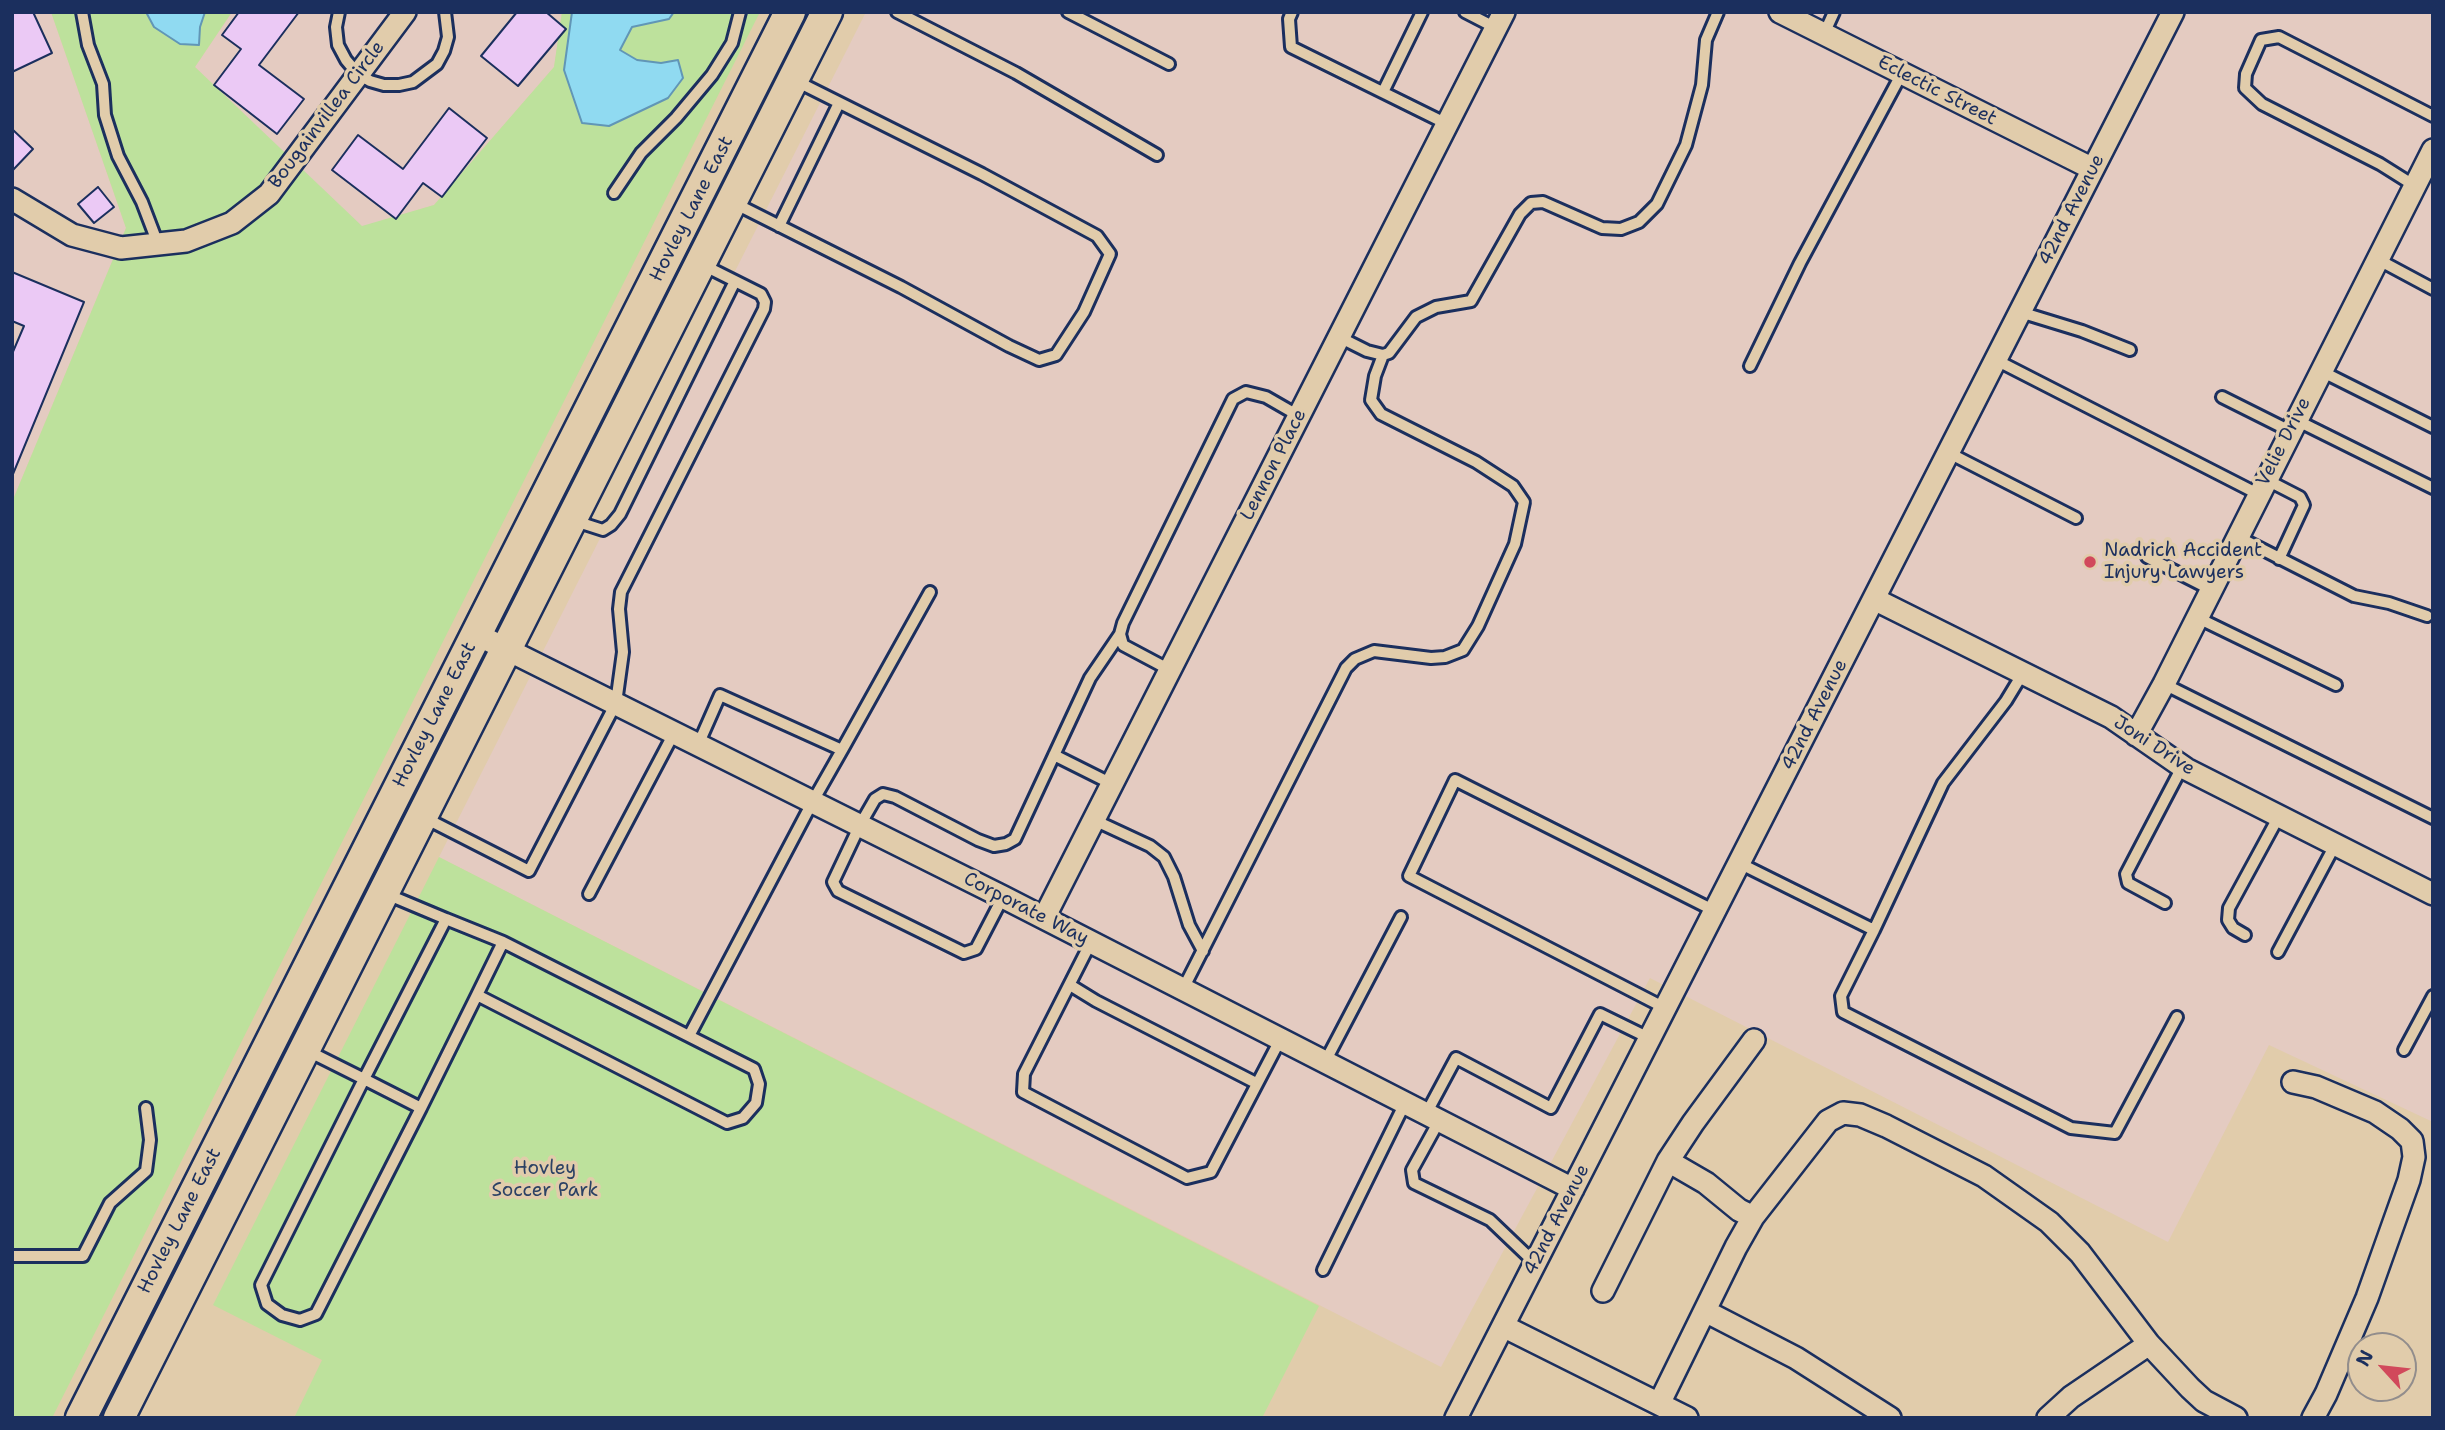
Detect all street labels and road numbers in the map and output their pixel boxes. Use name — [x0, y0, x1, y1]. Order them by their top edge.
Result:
street label: Bougainvillea Circle — [264, 37, 390, 193]
street label: Eclectic Street — [1874, 51, 2000, 131]
street label: Hovley Lane East — [645, 132, 739, 286]
street label: 42nd Avenue — [2034, 151, 2110, 269]
street label: Velie Drive — [2252, 394, 2316, 490]
street label: Lennon Place — [1236, 406, 1312, 524]
street label: Hovley Lane East — [388, 638, 482, 792]
street label: 42nd Avenue — [1777, 656, 1853, 774]
street label: Joni Drive — [2109, 711, 2199, 781]
street label: Corporate Way — [960, 868, 1092, 950]
street label: Hovley Lane East — [133, 1144, 227, 1298]
street label: 42nd Avenue — [1519, 1161, 1595, 1279]

